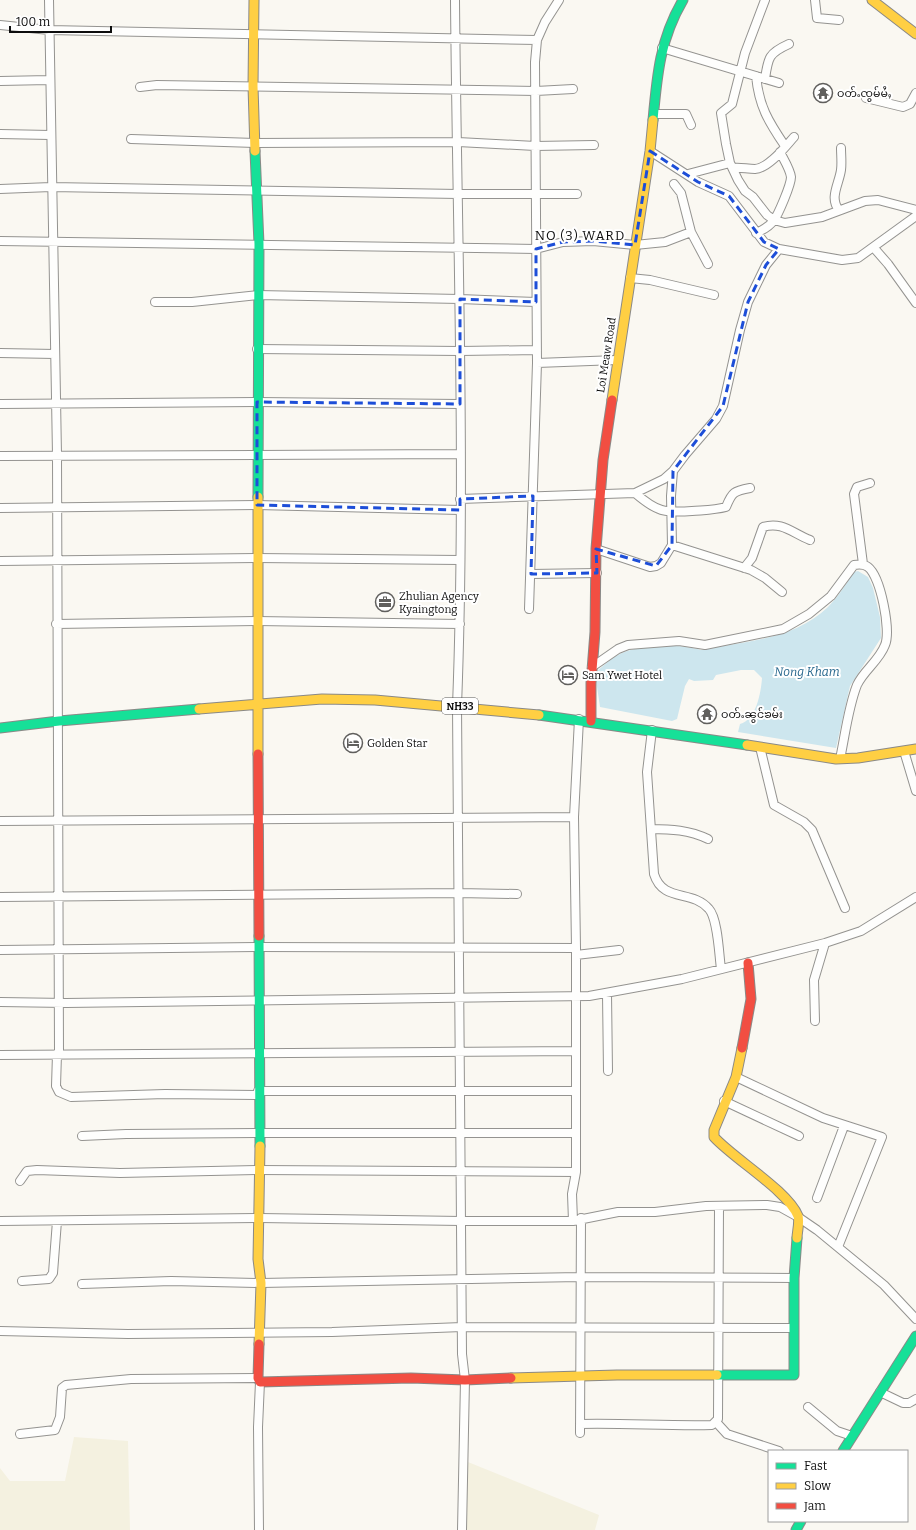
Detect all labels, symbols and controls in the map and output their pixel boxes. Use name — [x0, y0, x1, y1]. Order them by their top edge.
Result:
scale bar — [10, 8, 111, 34]
text: 100 m — [16, 15, 51, 29]
temple icon: ဝတ်ႉၸွမ်မႆႇ — [812, 82, 834, 104]
place label: ဝတ်ႉၸွမ်မႆႇ — [837, 86, 892, 102]
district label: NO (3) WARD — [535, 228, 625, 243]
street label: Loi Meaw Road — [594, 316, 619, 394]
place label: Zhulian Agency Kyaingtong — [399, 590, 479, 616]
office icon: Zhulian Agency Kyaingtong — [374, 591, 396, 613]
hotel icon: Sam Ywet Hotel — [557, 664, 579, 686]
water label: Nong Kham — [774, 665, 840, 679]
place label: Sam Ywet Hotel — [582, 669, 662, 682]
road number: NH33 — [442, 698, 478, 714]
temple icon: ဝတ်ႉၼွင်ၶမ်း — [696, 703, 718, 725]
place label: ဝတ်ႉၼွင်ၶမ်း — [721, 707, 783, 723]
hotel icon: Golden Star — [342, 732, 364, 754]
place label: Golden Star — [367, 737, 428, 750]
legend — [768, 1450, 908, 1522]
text: Fast — [804, 1459, 828, 1473]
text: Slow — [804, 1479, 831, 1493]
text: Jam — [803, 1499, 826, 1513]

